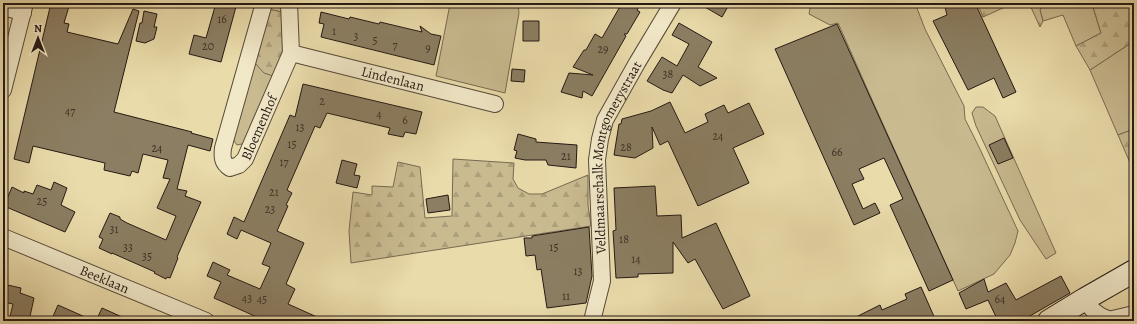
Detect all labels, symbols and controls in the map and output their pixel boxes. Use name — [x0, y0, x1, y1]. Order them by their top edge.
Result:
house number: 16 — [217, 11, 227, 27]
north arrow — [18, 18, 58, 58]
text: N — [34, 21, 42, 36]
house number: 1 — [332, 23, 336, 39]
house number: 3 — [354, 28, 359, 44]
house number: 5 — [372, 32, 378, 48]
house number: 7 — [392, 37, 398, 53]
house number: 20 — [202, 38, 214, 54]
house number: 9 — [425, 40, 431, 56]
house number: 29 — [597, 41, 609, 57]
street label: Veldmaarschalk Montgomerystraat — [588, 57, 646, 255]
street label: Lindenlaan — [359, 62, 427, 96]
house number: 38 — [663, 66, 674, 82]
street label: Bloemenhof — [237, 89, 283, 163]
house number: 2 — [319, 93, 325, 109]
house number: 47 — [65, 103, 76, 119]
house number: 4 — [376, 106, 382, 122]
house number: 6 — [402, 112, 408, 128]
house number: 13 — [295, 119, 305, 135]
house number: 24 — [712, 128, 724, 144]
house number: 15 — [287, 136, 297, 152]
house number: 28 — [620, 139, 632, 155]
house number: 24 — [151, 140, 163, 156]
house number: 66 — [831, 144, 843, 160]
house number: 21 — [561, 148, 571, 164]
house number: 17 — [279, 154, 290, 170]
house number: 21 — [269, 184, 279, 200]
house number: 25 — [37, 193, 47, 209]
house number: 23 — [265, 201, 275, 217]
house number: 31 — [109, 221, 119, 237]
house number: 18 — [619, 231, 629, 247]
house number: 33 — [123, 239, 133, 255]
house number: 15 — [549, 239, 559, 255]
house number: 35 — [142, 248, 152, 264]
house number: 14 — [631, 251, 641, 267]
street label: Beeklaan — [77, 261, 132, 298]
house number: 13 — [573, 263, 583, 279]
house number: 11 — [562, 288, 570, 304]
house number: 43 — [242, 290, 252, 306]
house number: 45 — [257, 291, 267, 307]
house number: 64 — [995, 291, 1006, 307]

